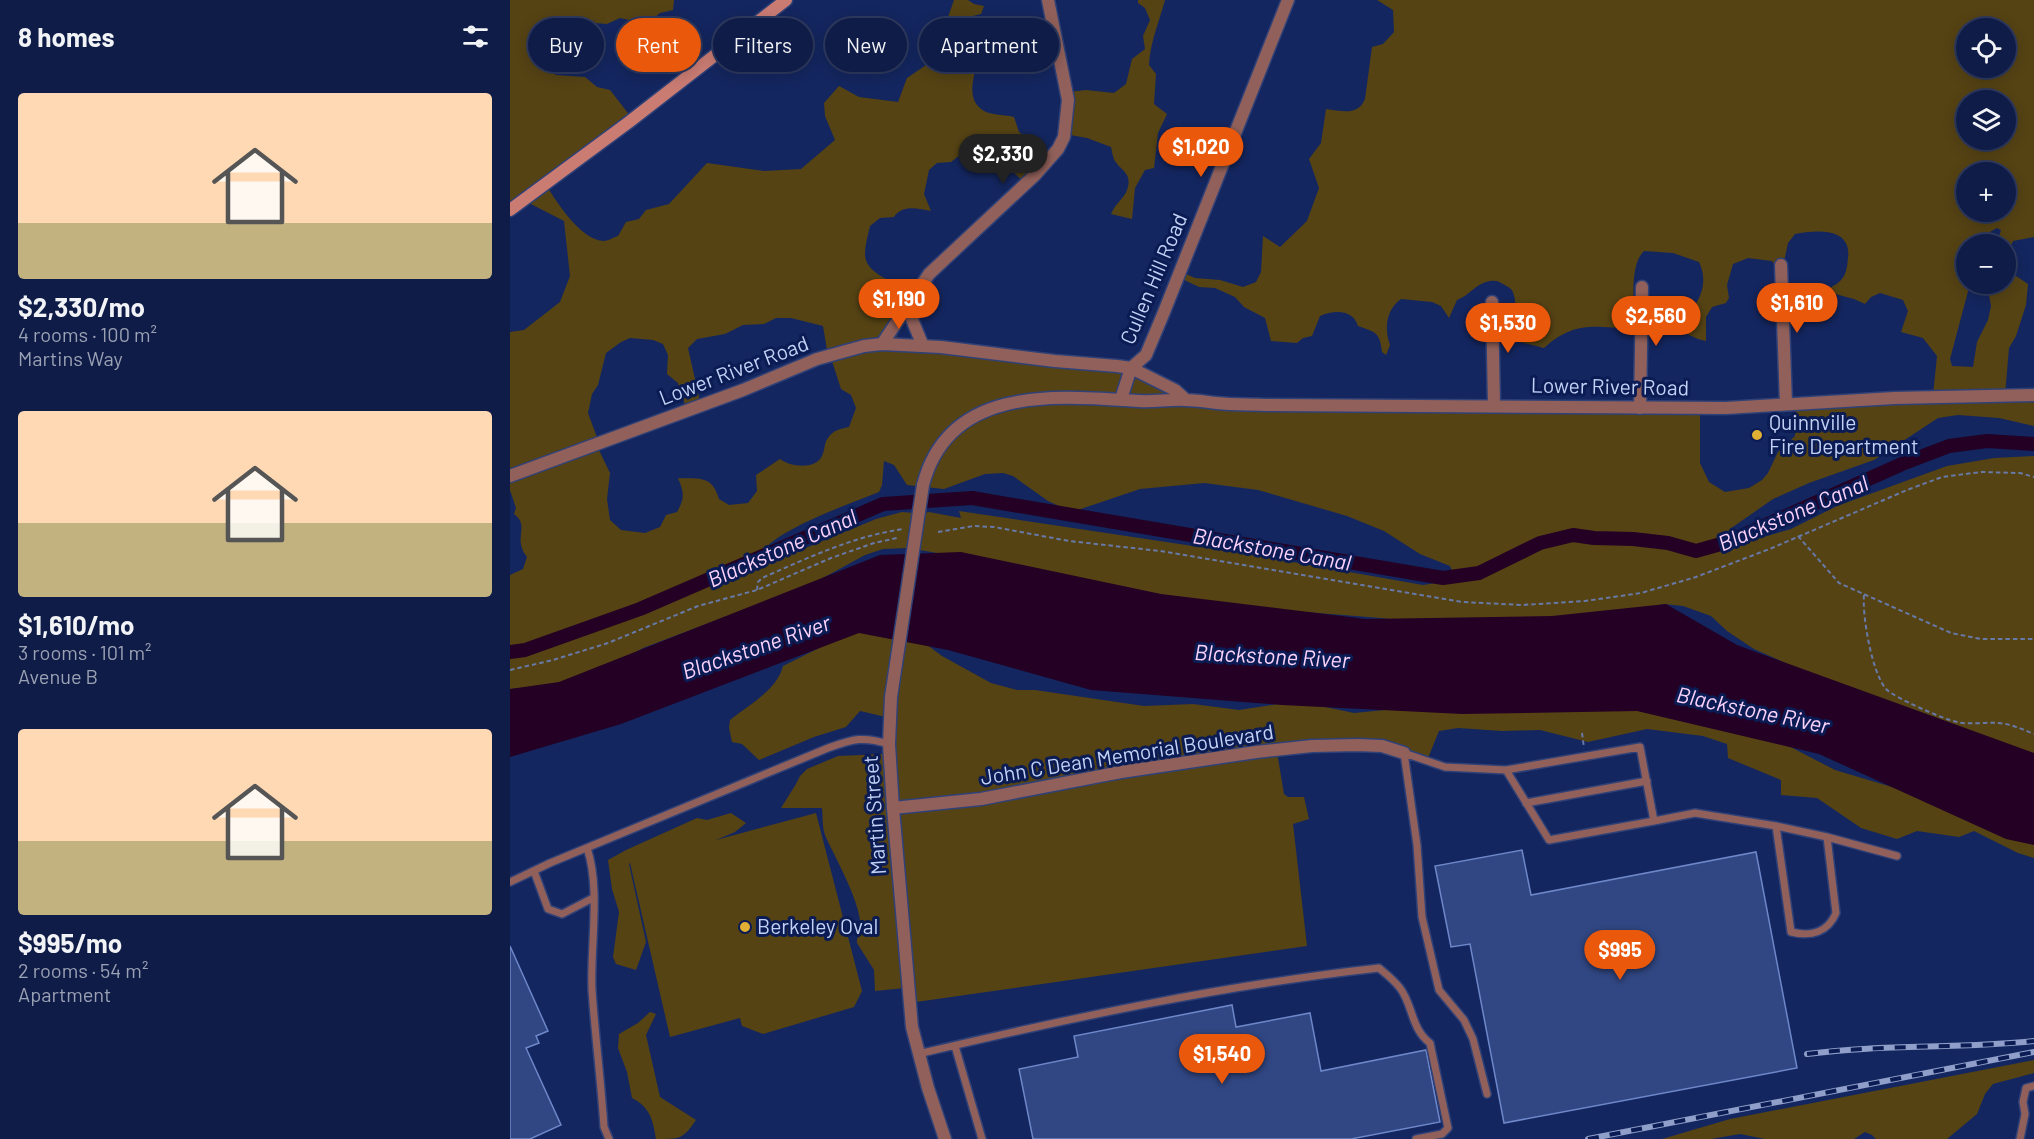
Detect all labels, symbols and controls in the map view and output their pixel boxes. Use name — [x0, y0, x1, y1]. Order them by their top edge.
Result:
chip: Buy — [528, 18, 604, 72]
chip: Rent — [616, 18, 701, 72]
chip: Filters — [713, 18, 813, 72]
chip: New — [825, 18, 907, 72]
chip: Apartment — [919, 18, 1059, 72]
map controls — [1956, 18, 2016, 294]
button: locate — [1956, 18, 2016, 78]
icon: filters — [459, 20, 492, 53]
text: 8 homes — [18, 21, 115, 52]
button: layers — [1956, 90, 2016, 150]
pin: $1,020 — [1152, 127, 1250, 178]
icon: home — [201, 132, 309, 240]
pin: $2,330 — [954, 134, 1052, 185]
text: $1,020 — [1172, 134, 1230, 158]
text: $2,330 — [973, 141, 1033, 165]
button: + — [1956, 162, 2016, 222]
street label: Cullen Hill Road — [1114, 209, 1191, 348]
button: − — [1956, 234, 2016, 294]
pin: $1,190 — [850, 279, 948, 330]
pin: $1,610 — [1748, 283, 1846, 334]
text: $1,190 — [873, 286, 925, 310]
text: $1,610 — [1771, 290, 1823, 314]
text: $2,330/mo — [18, 291, 145, 322]
pin: $2,560 — [1607, 296, 1705, 347]
pin: $1,530 — [1459, 303, 1557, 354]
text: $2,560 — [1626, 303, 1686, 327]
text: $1,530 — [1480, 310, 1536, 334]
text: 4 rooms · 100 m² — [18, 322, 157, 346]
street label: Lower River Road — [655, 330, 812, 410]
text: Martins Way — [18, 346, 123, 370]
street label: Lower River Road — [1531, 372, 1689, 399]
place label: Quinnville Fire Department — [1769, 409, 1919, 458]
marker: Quinnville Fire Department — [1750, 428, 1764, 442]
icon: home — [201, 450, 309, 558]
water label: Blackstone Canal — [1714, 469, 1872, 555]
water label: Blackstone Canal — [703, 503, 860, 592]
water label: Blackstone Canal — [1191, 521, 1353, 575]
water label: Blackstone River — [678, 608, 835, 684]
text: $1,610/mo — [18, 609, 134, 640]
water label: Blackstone River — [1194, 638, 1352, 672]
text: 3 rooms · 101 m² — [18, 640, 151, 664]
text: Avenue B — [18, 664, 98, 688]
water label: Blackstone River — [1675, 680, 1833, 738]
street label: John C Dean Memorial Boulevard — [978, 718, 1275, 789]
street label: Martin Street — [857, 755, 890, 876]
icon: home — [201, 768, 309, 876]
place label: Berkeley Oval — [757, 913, 878, 938]
marker: Berkeley Oval — [738, 920, 752, 934]
text: $995/mo — [18, 927, 122, 958]
pin: $995 — [1584, 930, 1656, 981]
text: $995 — [1598, 937, 1642, 961]
text: 2 rooms · 54 m² — [18, 958, 148, 982]
text: Apartment — [18, 982, 111, 1006]
pin: $1,540 — [1173, 1034, 1271, 1085]
text: $1,540 — [1193, 1041, 1251, 1065]

